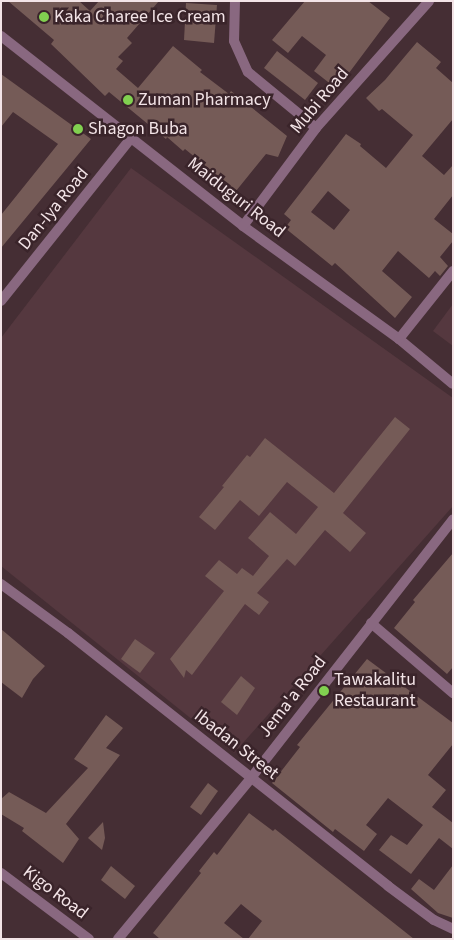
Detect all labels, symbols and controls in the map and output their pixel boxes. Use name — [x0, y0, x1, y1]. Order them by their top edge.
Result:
place label: Kaka Charee Ice Cream — [54, 6, 226, 28]
marker: Kaka Charee Ice Cream — [38, 11, 50, 23]
street label: Mubi Road — [286, 64, 354, 138]
place label: Zuman Pharmacy — [138, 89, 271, 111]
marker: Zuman Pharmacy — [122, 94, 134, 106]
place label: Shagon Buba — [88, 118, 188, 140]
marker: Shagon Buba — [72, 123, 84, 135]
street label: Maiduguri Road — [183, 153, 289, 243]
street label: Dan-Iya Road — [14, 163, 94, 255]
street label: Jema'a Road — [255, 652, 331, 742]
place label: Tawakalitu Restaurant — [334, 670, 416, 712]
marker: Tawakalitu Restaurant — [318, 685, 330, 697]
street label: Ibadan Street — [190, 705, 282, 785]
street label: Kigo Road — [18, 862, 92, 924]

